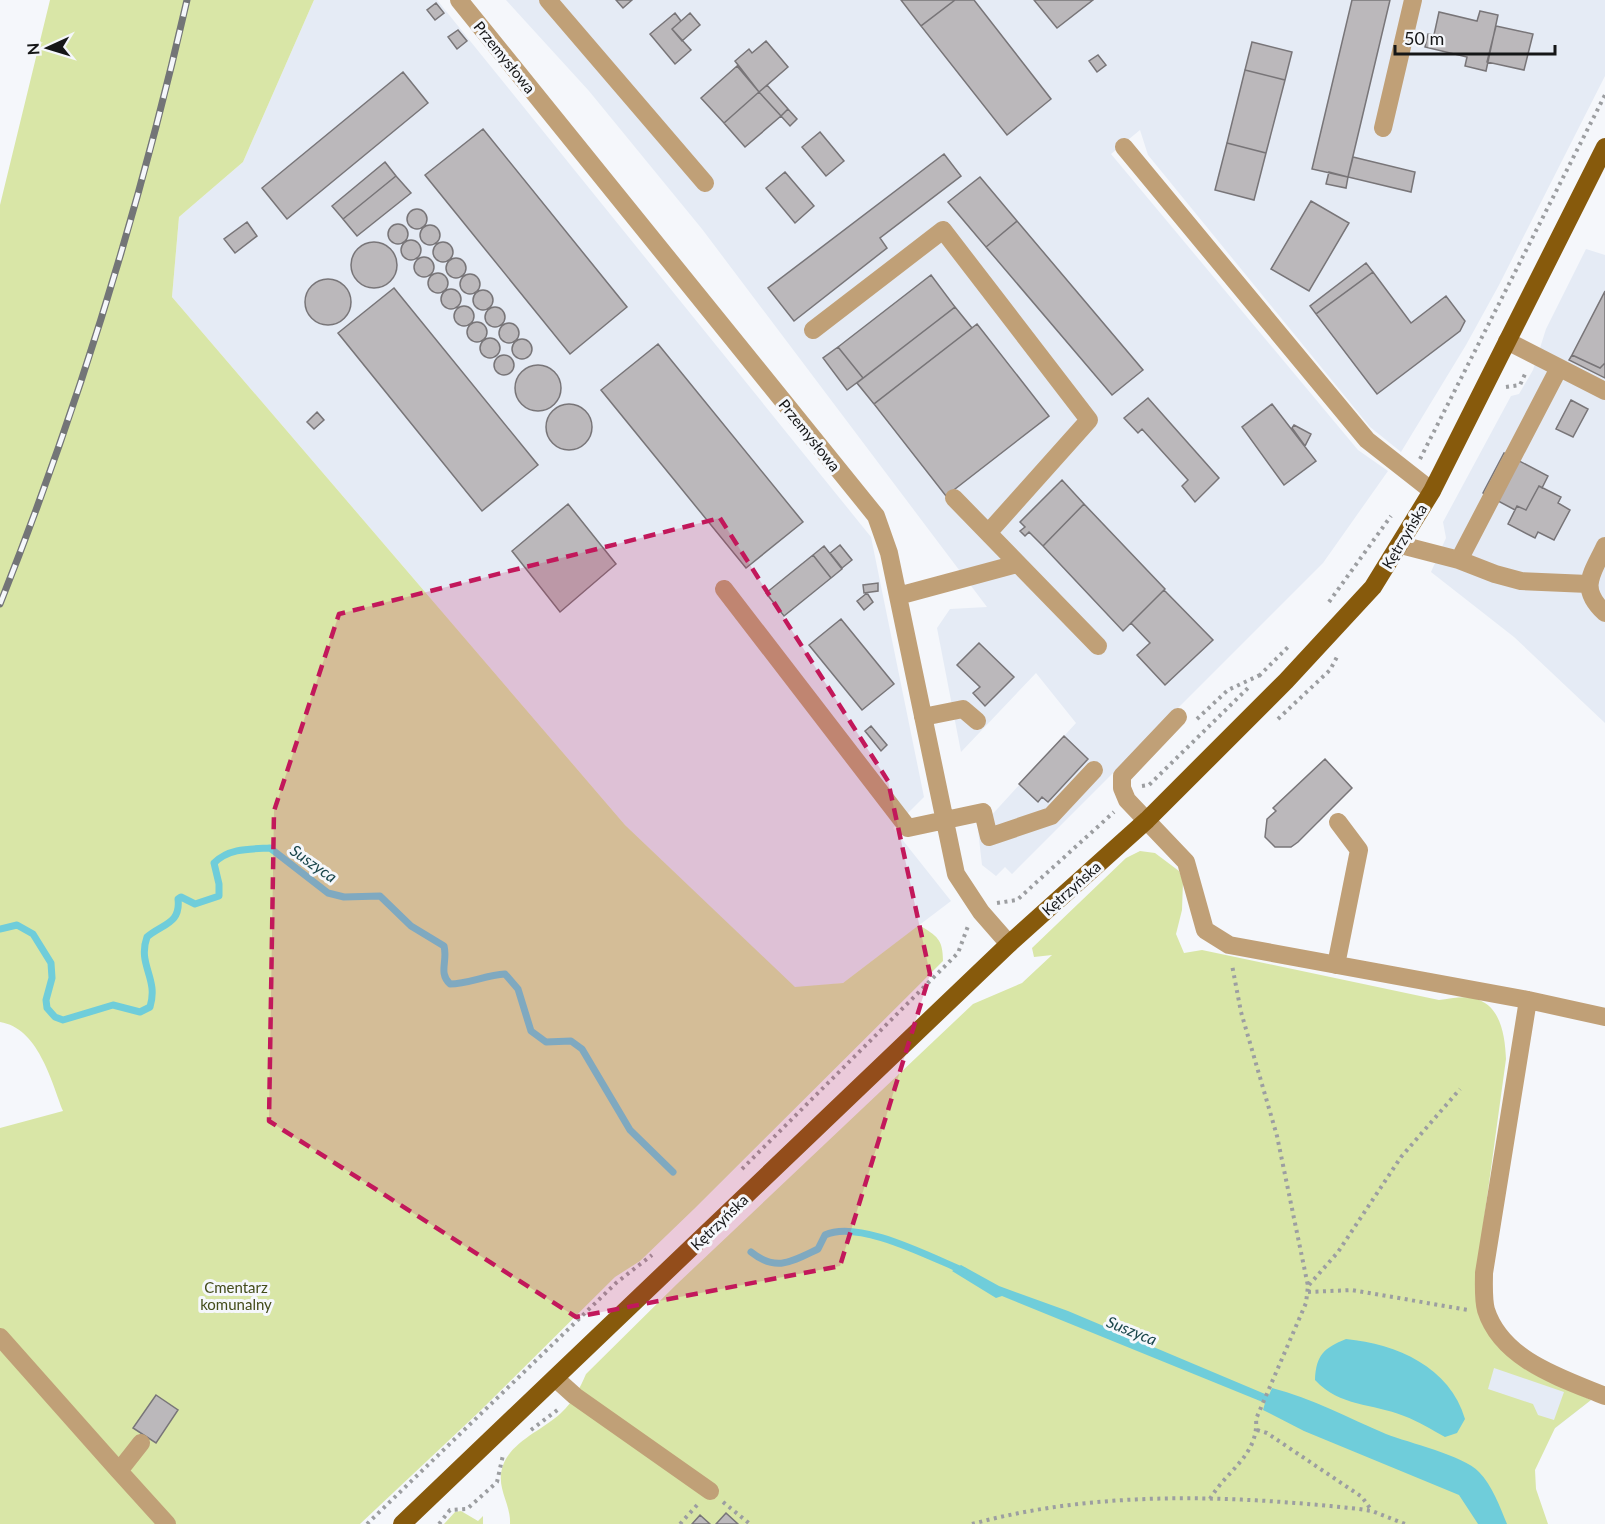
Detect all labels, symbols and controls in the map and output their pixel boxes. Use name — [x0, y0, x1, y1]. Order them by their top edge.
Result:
street label: Przemysłowa — [471, 17, 539, 97]
north arrow — [18, 18, 78, 78]
scale bar — [1395, 18, 1556, 56]
text: 50 m — [1404, 27, 1444, 49]
text: N — [23, 42, 42, 56]
street label: Przemysłowa — [776, 395, 844, 475]
street label: Kętrzyńska — [1378, 500, 1430, 572]
water label: Suszyca — [287, 840, 341, 886]
street label: Kętrzyńska — [1038, 857, 1104, 919]
street label: Kętrzyńska — [687, 1190, 751, 1254]
park label: Cmentarz komunalny — [200, 1278, 272, 1313]
water label: Suszyca — [1104, 1311, 1160, 1349]

